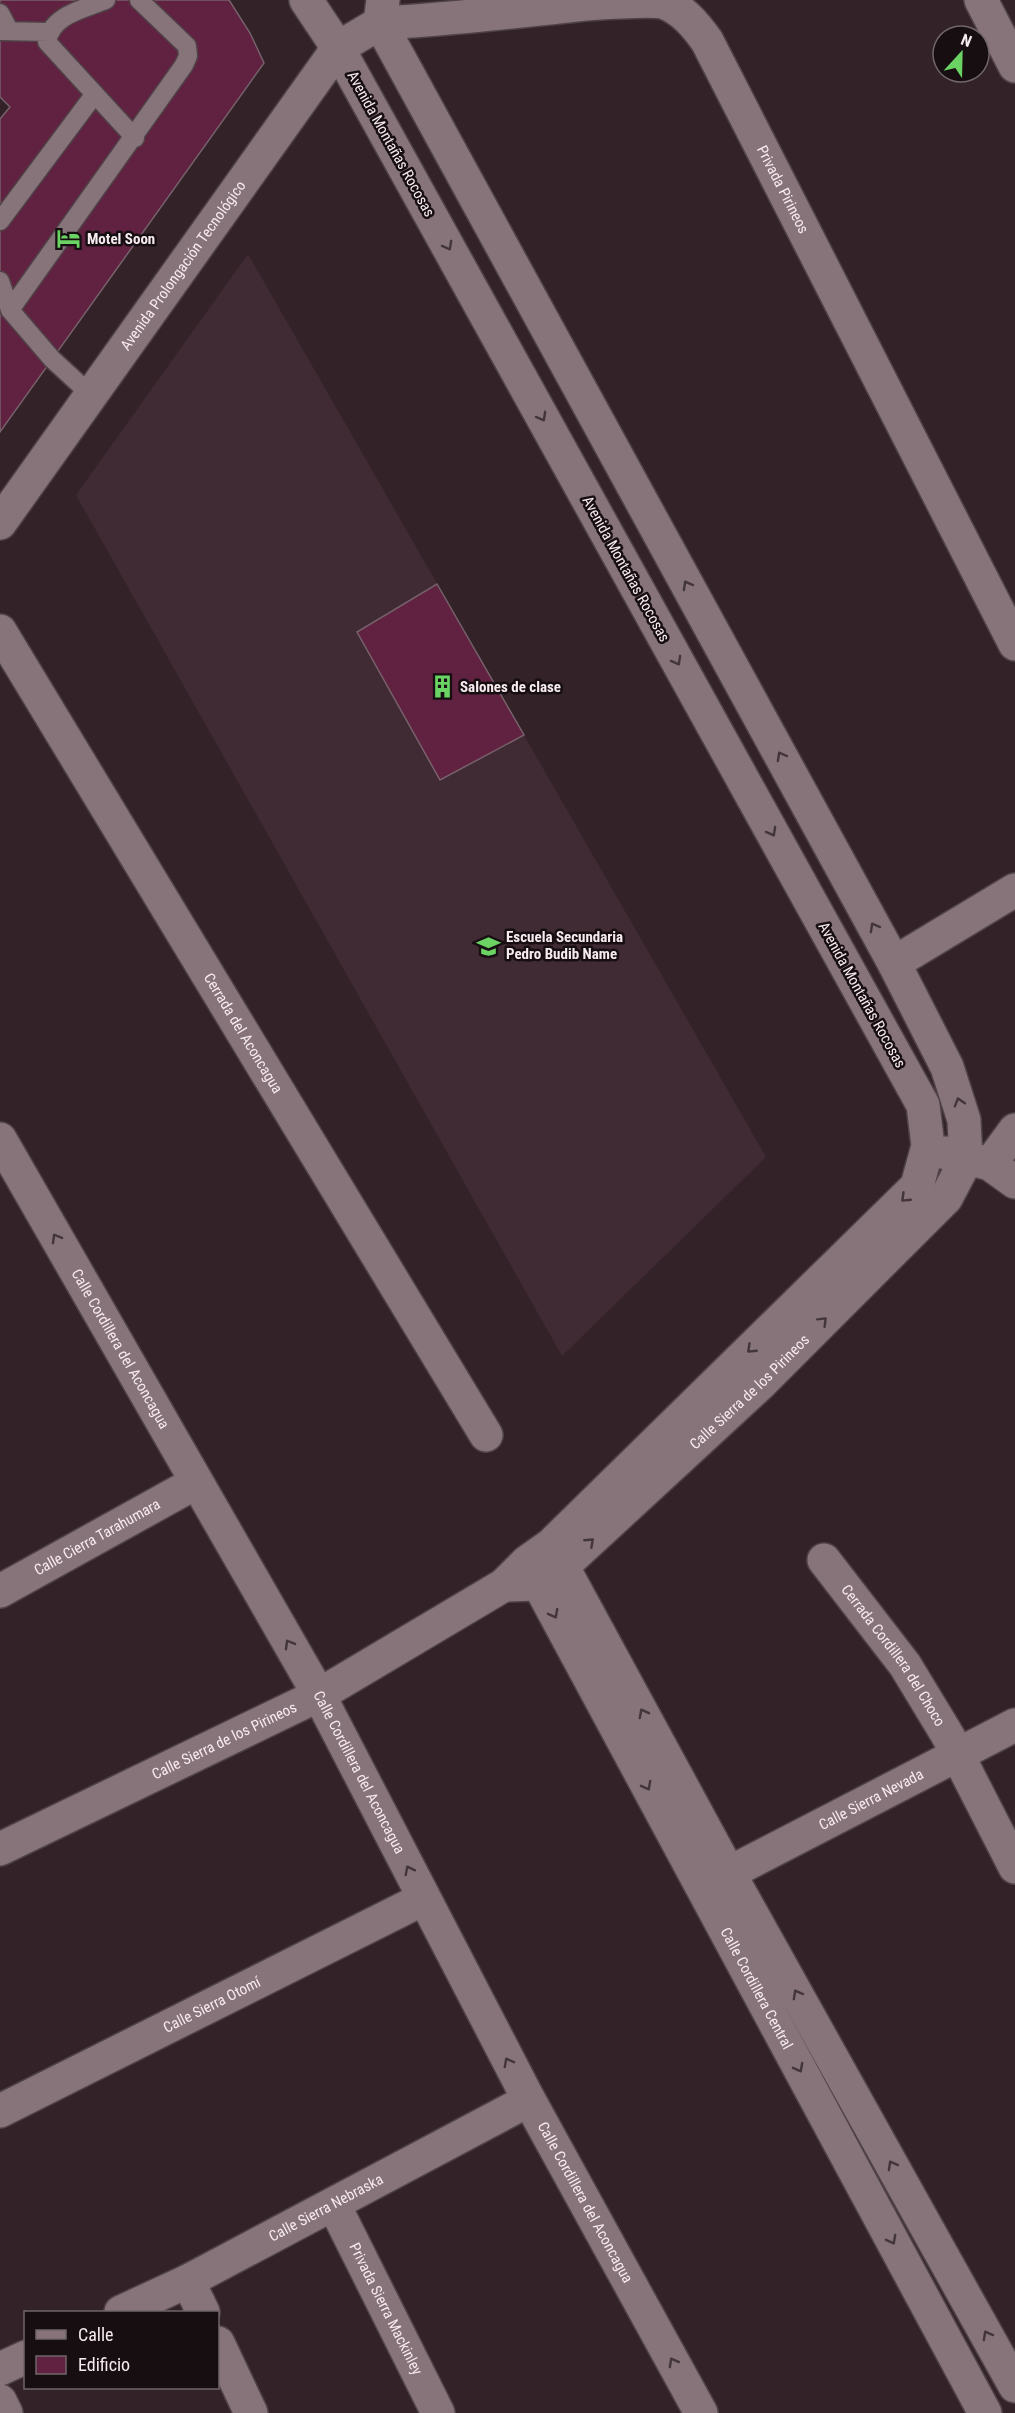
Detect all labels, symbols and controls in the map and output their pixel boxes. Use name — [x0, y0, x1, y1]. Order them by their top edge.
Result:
north arrow — [931, 24, 991, 84]
text: N — [958, 30, 975, 51]
street label: Avenida Montañas Rocosas — [343, 68, 439, 220]
street label: Privada Pirineos — [753, 142, 813, 236]
street label: Avenida Prolongación Tecnológico — [117, 177, 250, 354]
hotel icon: Motel Soon — [56, 226, 82, 252]
place label: Motel Soon — [87, 230, 155, 248]
one-way arrow — [441, 240, 452, 250]
one-way arrow — [535, 411, 546, 421]
street label: Avenida Montañas Rocosas — [578, 493, 674, 645]
one-way arrow — [683, 581, 694, 591]
one-way arrow — [670, 655, 681, 665]
building icon: Salones de clase — [429, 674, 455, 700]
place label: Salones de clase — [460, 678, 561, 696]
one-way arrow — [777, 752, 788, 762]
one-way arrow — [764, 826, 776, 836]
street label: Avenida Montañas Rocosas — [814, 919, 910, 1071]
one-way arrow — [870, 923, 881, 933]
place label: Escuela Secundaria Pedro Budib Name — [506, 928, 623, 963]
school or university icon: Escuela Secundaria Pedro Budib Name — [475, 933, 501, 959]
street label: Cerrada del Aconcagua — [200, 970, 286, 1097]
one-way arrow — [954, 1097, 966, 1108]
one-way arrow — [901, 1191, 911, 1202]
one-way arrow — [52, 1234, 64, 1244]
street label: Calle Cordillera del Aconcagua — [68, 1266, 173, 1432]
one-way arrow — [816, 1318, 827, 1328]
street label: Calle Sierra de los Pirineos — [686, 1331, 813, 1453]
one-way arrow — [747, 1342, 758, 1353]
street label: Calle Cierra Tarahumara — [31, 1495, 163, 1579]
one-way arrow — [582, 1538, 593, 1549]
street label: Cerrada Cordillera del Choco — [837, 1581, 949, 1729]
one-way arrow — [547, 1608, 558, 1618]
one-way arrow — [285, 1640, 297, 1650]
street label: Calle Cordillera del Aconcagua — [309, 1688, 409, 1857]
street label: Calle Sierra de los Pirineos — [149, 1698, 300, 1783]
one-way arrow — [639, 1708, 650, 1719]
street label: Calle Sierra Nevada — [816, 1765, 926, 1834]
one-way arrow — [640, 1780, 651, 1790]
one-way arrow — [404, 1866, 416, 1877]
street label: Calle Cordillera Central — [716, 1924, 797, 2052]
street label: Calle Sierra Otomí — [160, 1972, 265, 2037]
one-way arrow — [792, 1990, 804, 2000]
one-way arrow — [504, 2057, 516, 2068]
one-way arrow — [792, 2062, 803, 2073]
street label: Calle Cordillera del Aconcagua — [534, 2119, 637, 2286]
one-way arrow — [887, 2160, 899, 2171]
street label: Calle Sierra Nebraska — [266, 2170, 386, 2245]
one-way arrow — [885, 2234, 896, 2244]
street label: Privada Sierra Mackinley — [345, 2240, 426, 2378]
legend — [24, 2311, 219, 2389]
text: Calle — [78, 2324, 114, 2345]
one-way arrow — [982, 2331, 994, 2341]
text: Edificio — [78, 2354, 130, 2375]
one-way arrow — [669, 2358, 680, 2368]

